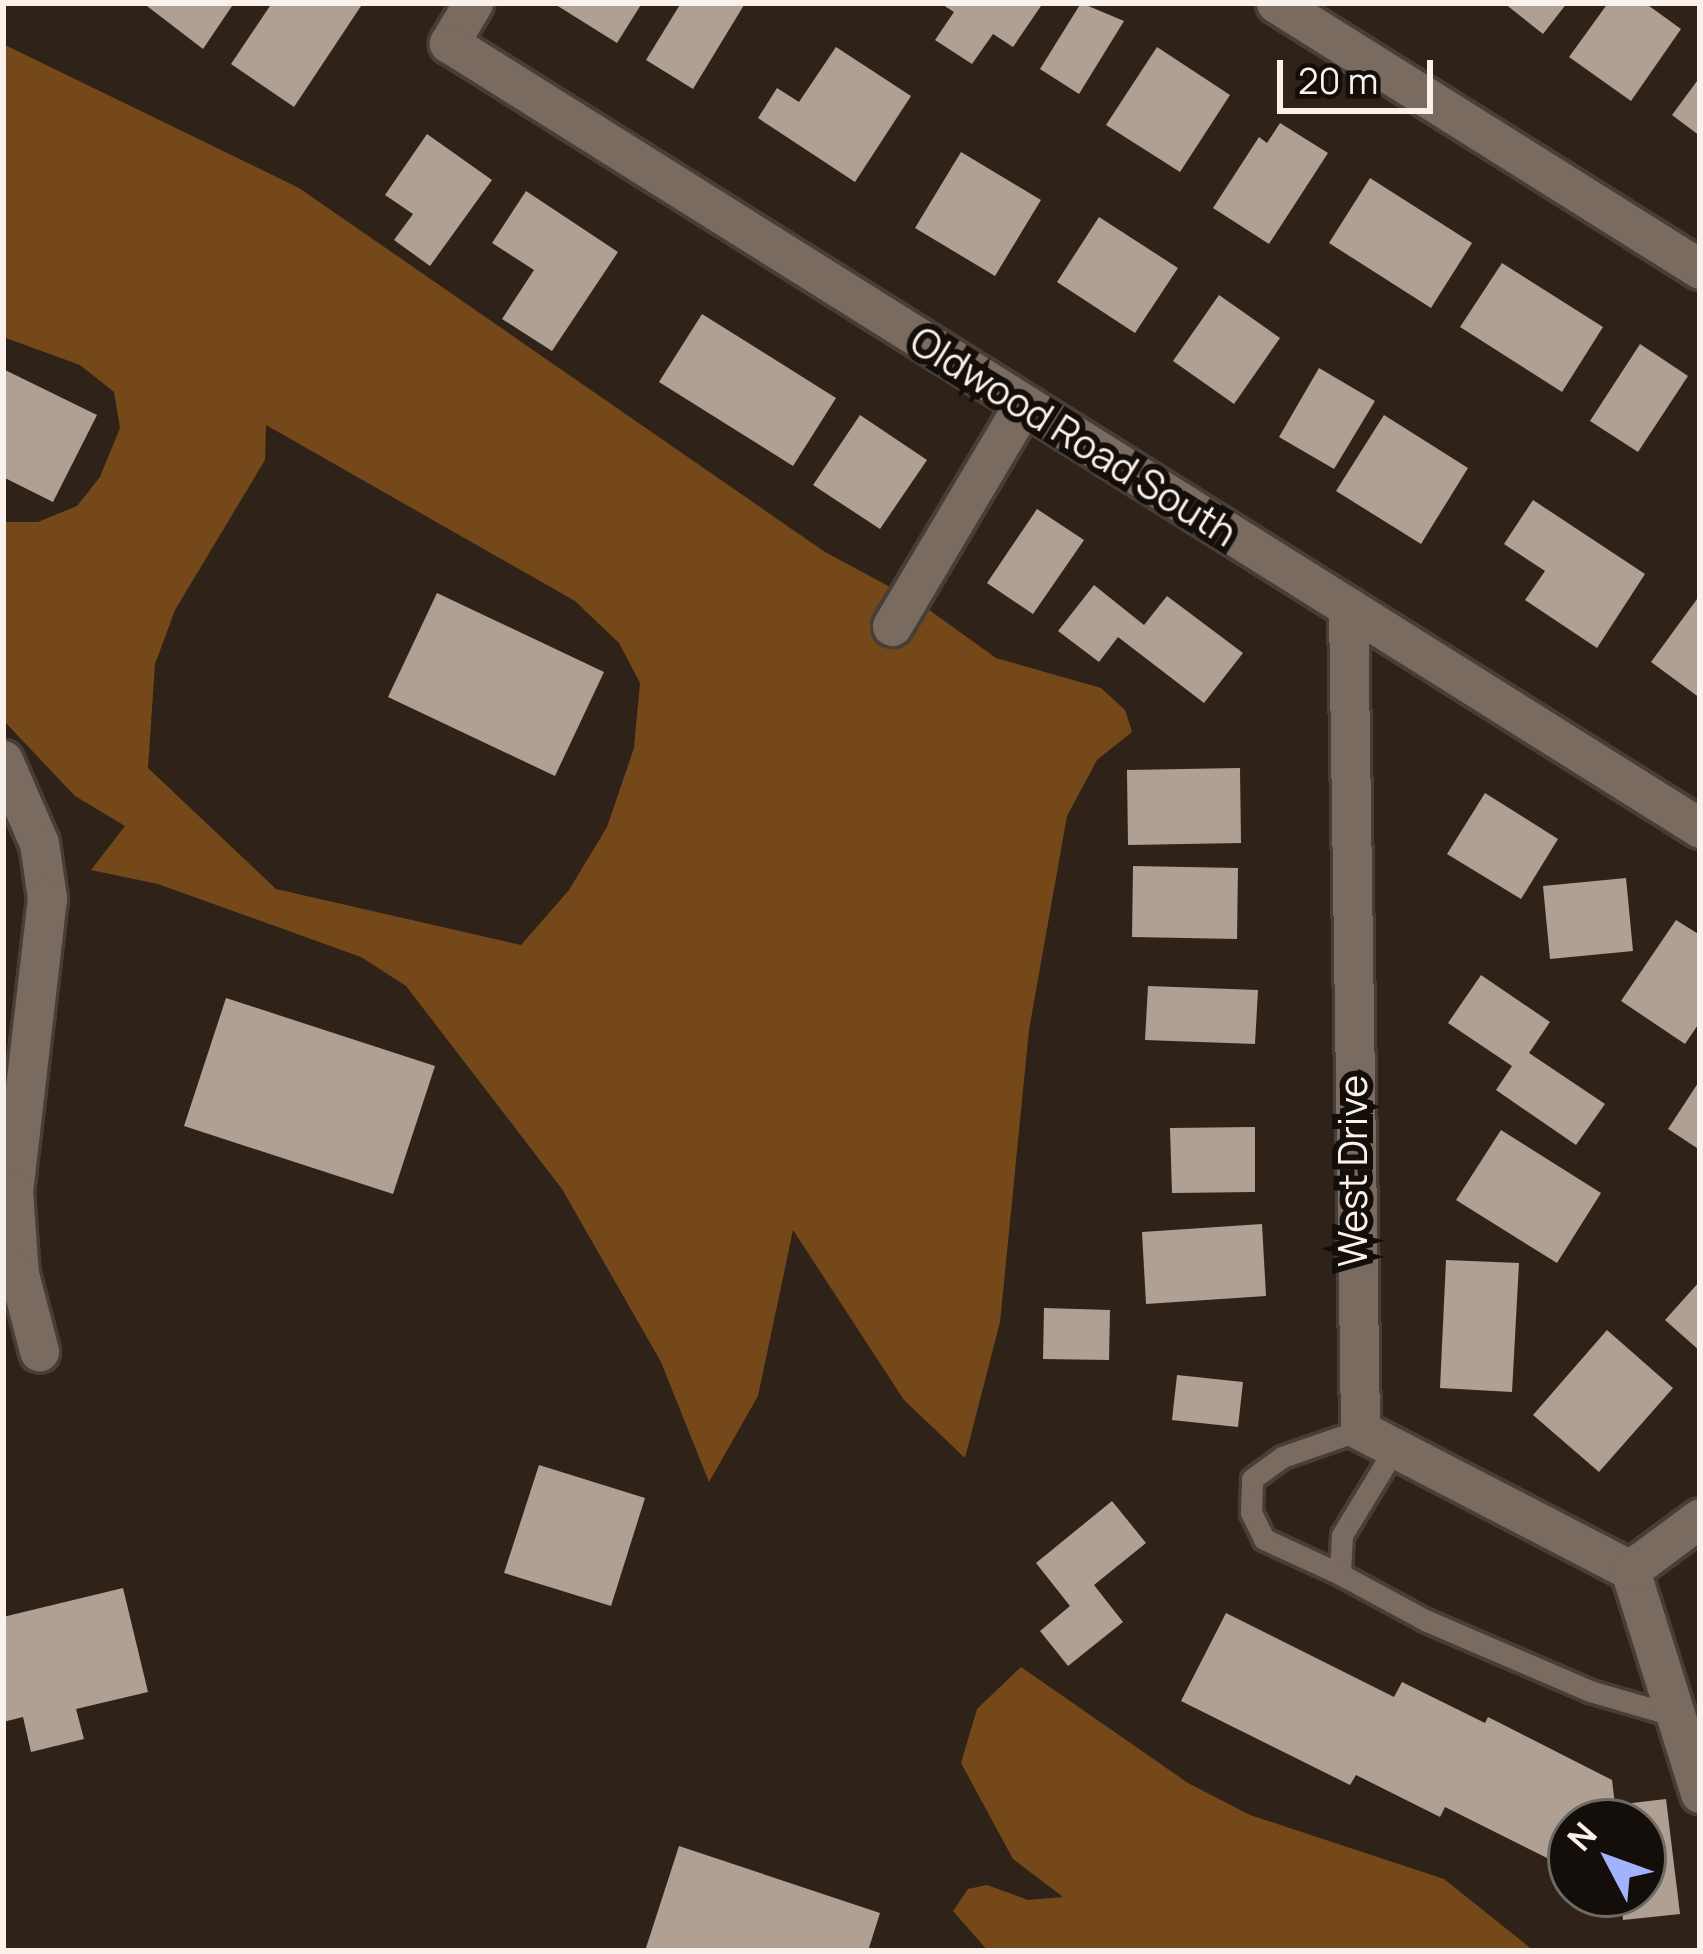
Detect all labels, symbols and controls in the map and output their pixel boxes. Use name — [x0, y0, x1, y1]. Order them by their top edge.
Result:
scale bar — [1283, 36, 1439, 110]
text: 20 m — [1298, 56, 1378, 105]
street label: Oldwood Road South — [902, 317, 1246, 555]
street label: West Drive — [1329, 1075, 1375, 1267]
north arrow — [1547, 1798, 1667, 1918]
text: N — [1557, 1812, 1606, 1860]

